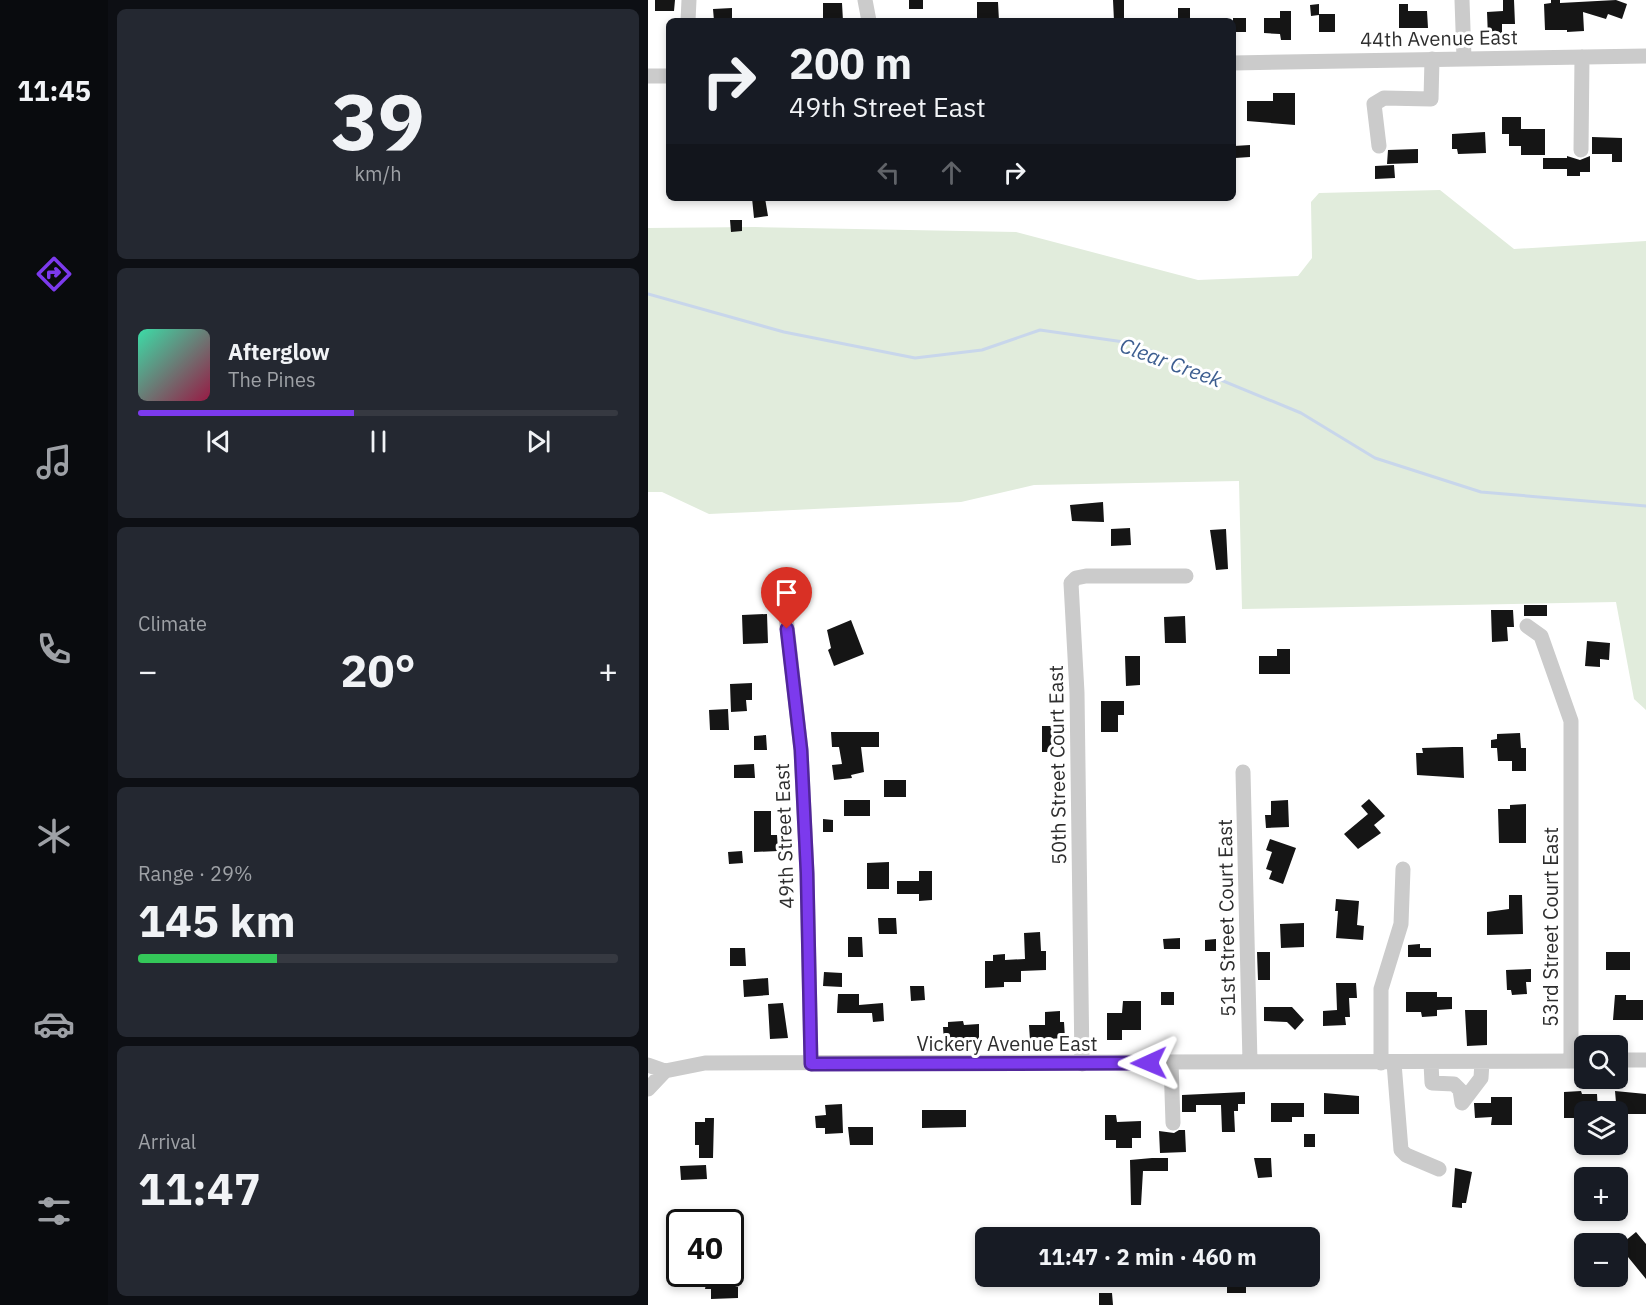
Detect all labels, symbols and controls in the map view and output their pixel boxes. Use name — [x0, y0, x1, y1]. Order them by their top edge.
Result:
street label: 44th Avenue East — [1360, 23, 1518, 53]
text: 200 m — [789, 36, 912, 91]
icon: right — [690, 42, 768, 120]
text: 39 — [331, 70, 425, 171]
text: 11:45 — [17, 73, 91, 108]
text: 49th Street East — [789, 89, 986, 124]
icon: left — [872, 156, 905, 189]
icon: ahead — [935, 156, 968, 189]
icon: right — [998, 156, 1031, 189]
text: km/h — [354, 160, 402, 187]
icon: directions — [33, 253, 75, 295]
water label: Clear Creek — [1116, 331, 1227, 394]
text: Afterglow — [228, 337, 330, 366]
text: The Pines — [228, 366, 316, 393]
icon: previous — [202, 425, 235, 458]
icon: pause — [362, 425, 395, 458]
icon: next — [522, 425, 555, 458]
icon: music — [33, 441, 75, 483]
pin — [761, 567, 812, 629]
icon: arrive — [770, 576, 803, 609]
text: Climate — [138, 610, 207, 637]
icon: phone — [33, 628, 75, 670]
text: 20° — [340, 641, 416, 699]
text: − — [138, 649, 158, 692]
text: + — [598, 649, 618, 692]
street label: 50th Street Court East — [1042, 665, 1072, 865]
street label: 49th Street East — [768, 763, 800, 909]
icon: climate — [33, 815, 75, 857]
street label: 51st Street Court East — [1211, 819, 1241, 1017]
street label: 53rd Street Court East — [1537, 827, 1564, 1027]
text: Range · 29% — [138, 860, 253, 887]
text: 145 km — [138, 891, 296, 949]
icon: car — [33, 1003, 75, 1045]
street label: Vickery Avenue East — [916, 1030, 1098, 1057]
position arrow — [1117, 1031, 1181, 1095]
map controls — [1574, 1035, 1628, 1287]
button: search — [1574, 1035, 1628, 1089]
button: layers — [1574, 1101, 1628, 1155]
text: Arrival — [138, 1128, 196, 1155]
text: 11:47 — [138, 1159, 261, 1217]
button: + — [1574, 1167, 1628, 1221]
icon: filters — [33, 1190, 75, 1232]
speed limit sign: 40 — [666, 1209, 744, 1287]
button: − — [1574, 1233, 1628, 1287]
text: 11:47 · 2 min · 460 m — [1038, 1242, 1257, 1271]

